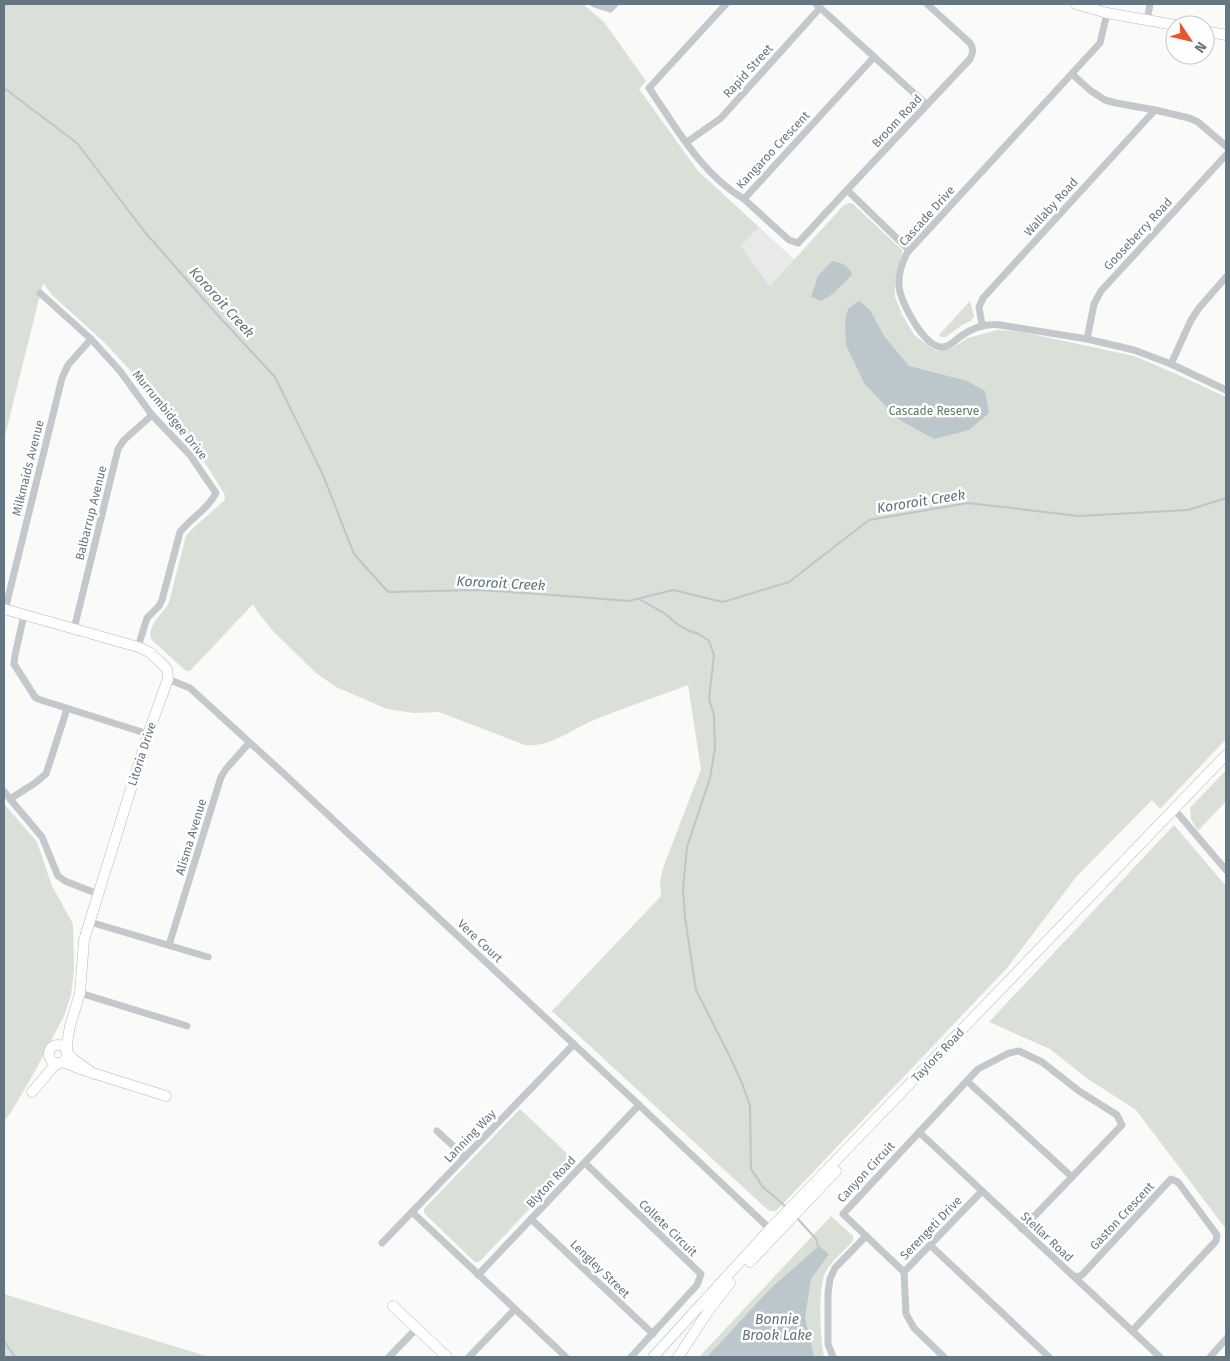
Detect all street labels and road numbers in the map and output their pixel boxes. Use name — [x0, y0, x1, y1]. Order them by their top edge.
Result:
street label: Rapid Street — [720, 41, 776, 101]
street label: Broom Road — [869, 92, 925, 150]
street label: Kangaroo Crescent — [733, 108, 813, 192]
street label: Wallaby Road — [1021, 175, 1081, 239]
street label: Cascade Drive — [896, 183, 958, 249]
street label: Gooseberry Road — [1101, 195, 1175, 273]
street label: Murrumbidgee Drive — [130, 367, 210, 463]
street label: Milkmaids Avenue — [9, 419, 47, 517]
street label: Balbarrup Avenue — [72, 464, 110, 562]
street label: Litoria Drive — [125, 720, 159, 788]
street label: Alisma Avenue — [173, 797, 209, 877]
street label: Vere Court — [455, 917, 506, 966]
street label: Taylors Road — [909, 1025, 967, 1085]
street label: Lanning Way — [441, 1107, 499, 1165]
street label: Canyon Circuit — [834, 1138, 898, 1205]
street label: Blyton Road — [523, 1153, 579, 1211]
street label: Gaston Crescent — [1087, 1179, 1157, 1253]
street label: Serengeti Drive — [897, 1193, 965, 1263]
street label: Collete Circuit — [636, 1197, 701, 1260]
street label: Stellar Road — [1018, 1209, 1076, 1265]
street label: Lengley Street — [567, 1237, 633, 1301]

